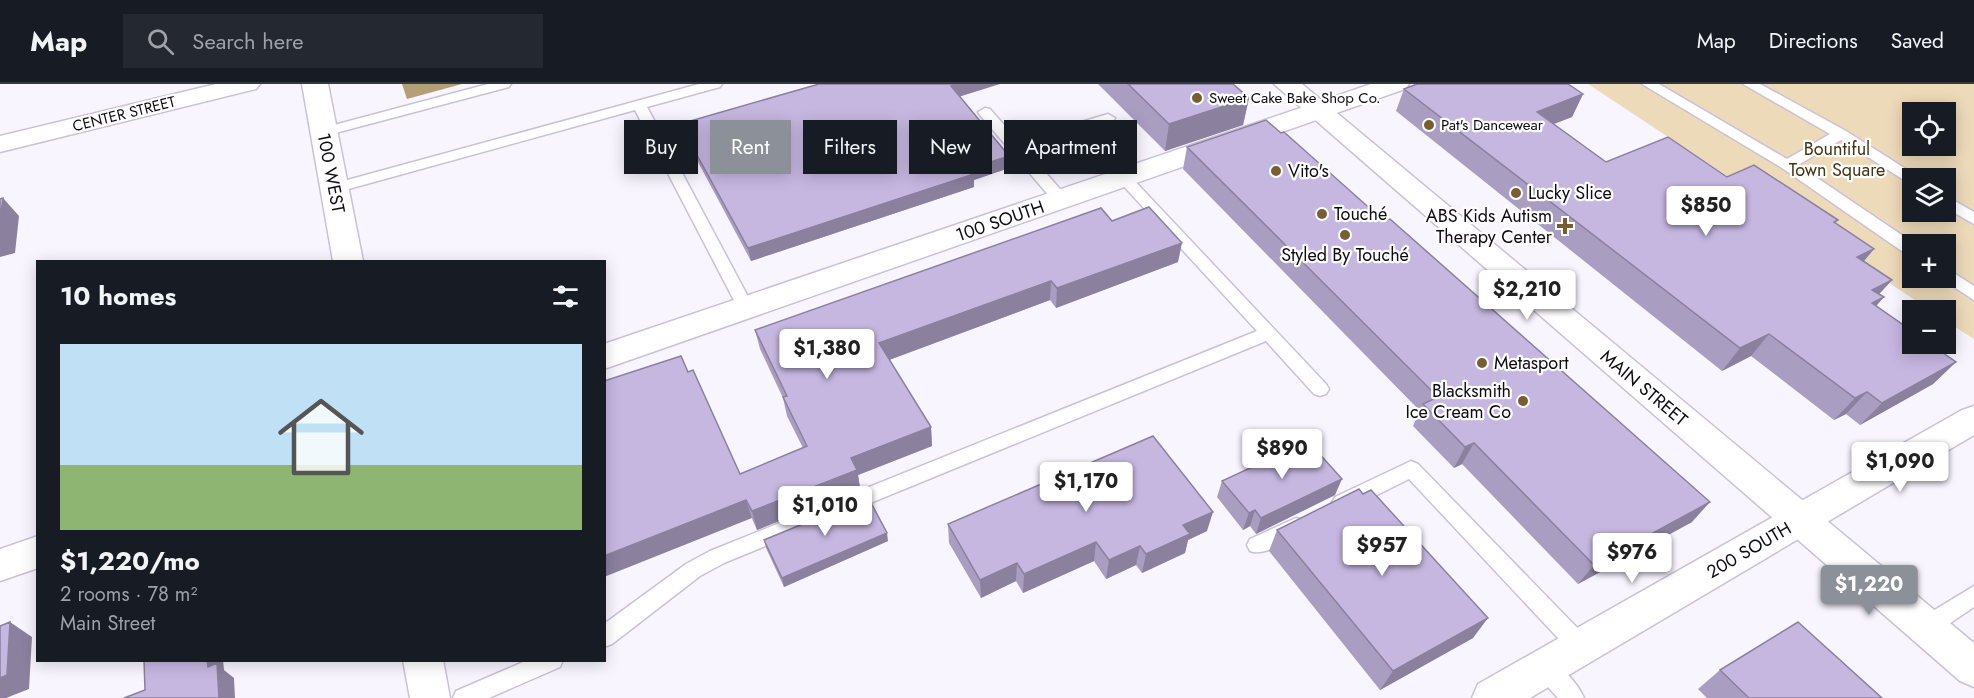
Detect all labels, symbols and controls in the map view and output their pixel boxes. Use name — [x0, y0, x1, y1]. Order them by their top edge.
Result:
search box — [123, 14, 543, 68]
text: Map — [30, 21, 87, 62]
icon: search — [144, 25, 177, 58]
text: Search here — [192, 25, 304, 57]
text: Map — [1697, 26, 1736, 56]
text: Directions — [1769, 26, 1858, 56]
text: Saved — [1891, 26, 1944, 56]
place label: Sweet Cake Bake Shop Co. — [1209, 87, 1381, 109]
street label: CENTER STREET — [70, 91, 178, 137]
marker: Sweet Cake Bake Shop Co. — [1190, 91, 1204, 105]
map controls — [1902, 102, 1956, 354]
button: locate — [1902, 102, 1956, 156]
place label: Pat's Dancewear — [1441, 114, 1544, 136]
marker: Pat's Dancewear — [1422, 118, 1436, 132]
chip: Buy — [624, 120, 698, 174]
chip: Rent — [710, 120, 791, 174]
chip: Filters — [803, 120, 897, 174]
chip: New — [909, 120, 992, 174]
chip: Apartment — [1004, 120, 1137, 174]
street label: 100 WEST — [311, 131, 352, 216]
park label: Bountiful Town Square — [1789, 136, 1885, 183]
place label: Vito's — [1288, 158, 1329, 184]
marker: Vito's — [1269, 164, 1283, 178]
button: layers — [1902, 168, 1956, 222]
place label: Lucky Slice — [1528, 180, 1612, 206]
marker: Lucky Slice — [1509, 186, 1523, 200]
pin: $850 — [1670, 186, 1742, 237]
text: $850 — [1680, 191, 1732, 220]
street label: 100 SOUTH — [952, 194, 1048, 248]
place label: Touché — [1334, 201, 1387, 227]
place label: ABS Kids Autism Therapy Center — [1426, 203, 1553, 250]
marker: Touché — [1315, 207, 1329, 221]
marker: ABS Kids Autism Therapy Center — [1556, 217, 1574, 235]
marker: Styled By Touché — [1338, 228, 1352, 242]
button: + — [1902, 234, 1956, 288]
place label: Styled By Touché — [1281, 242, 1409, 268]
pin: $2,210 — [1478, 270, 1576, 321]
text: $2,210 — [1493, 275, 1561, 304]
text: 10 homes — [60, 277, 176, 315]
icon: filters — [549, 280, 582, 313]
button: − — [1902, 300, 1956, 354]
pin: $1,380 — [778, 329, 876, 380]
text: $1,380 — [793, 334, 861, 363]
street label: MAIN STREET — [1595, 344, 1694, 433]
place label: Metasport — [1494, 350, 1569, 376]
marker: Metasport — [1475, 356, 1489, 370]
place label: Blacksmith Ice Cream Co — [1406, 378, 1511, 425]
icon: home — [267, 383, 375, 491]
marker: Blacksmith Ice Cream Co — [1516, 394, 1530, 408]
pin: $890 — [1246, 429, 1318, 480]
text: $890 — [1256, 434, 1308, 463]
pin: $1,090 — [1851, 442, 1949, 493]
text: $1,090 — [1866, 447, 1934, 476]
pin: $1,170 — [1037, 462, 1135, 513]
text: $1,170 — [1054, 467, 1118, 496]
pin: $1,010 — [776, 486, 874, 537]
text: $1,010 — [792, 491, 858, 520]
street label: 200 SOUTH — [1702, 515, 1796, 585]
pin: $957 — [1346, 526, 1418, 577]
text: $957 — [1357, 531, 1407, 560]
pin: $976 — [1596, 533, 1668, 584]
text: $976 — [1607, 538, 1657, 567]
text: $1,220/mo — [60, 542, 200, 580]
pin: $1,220 — [1820, 565, 1918, 616]
text: $1,220 — [1835, 570, 1903, 599]
text: 2 rooms · 78 m² — [60, 580, 197, 609]
text: Main Street — [60, 609, 155, 638]

